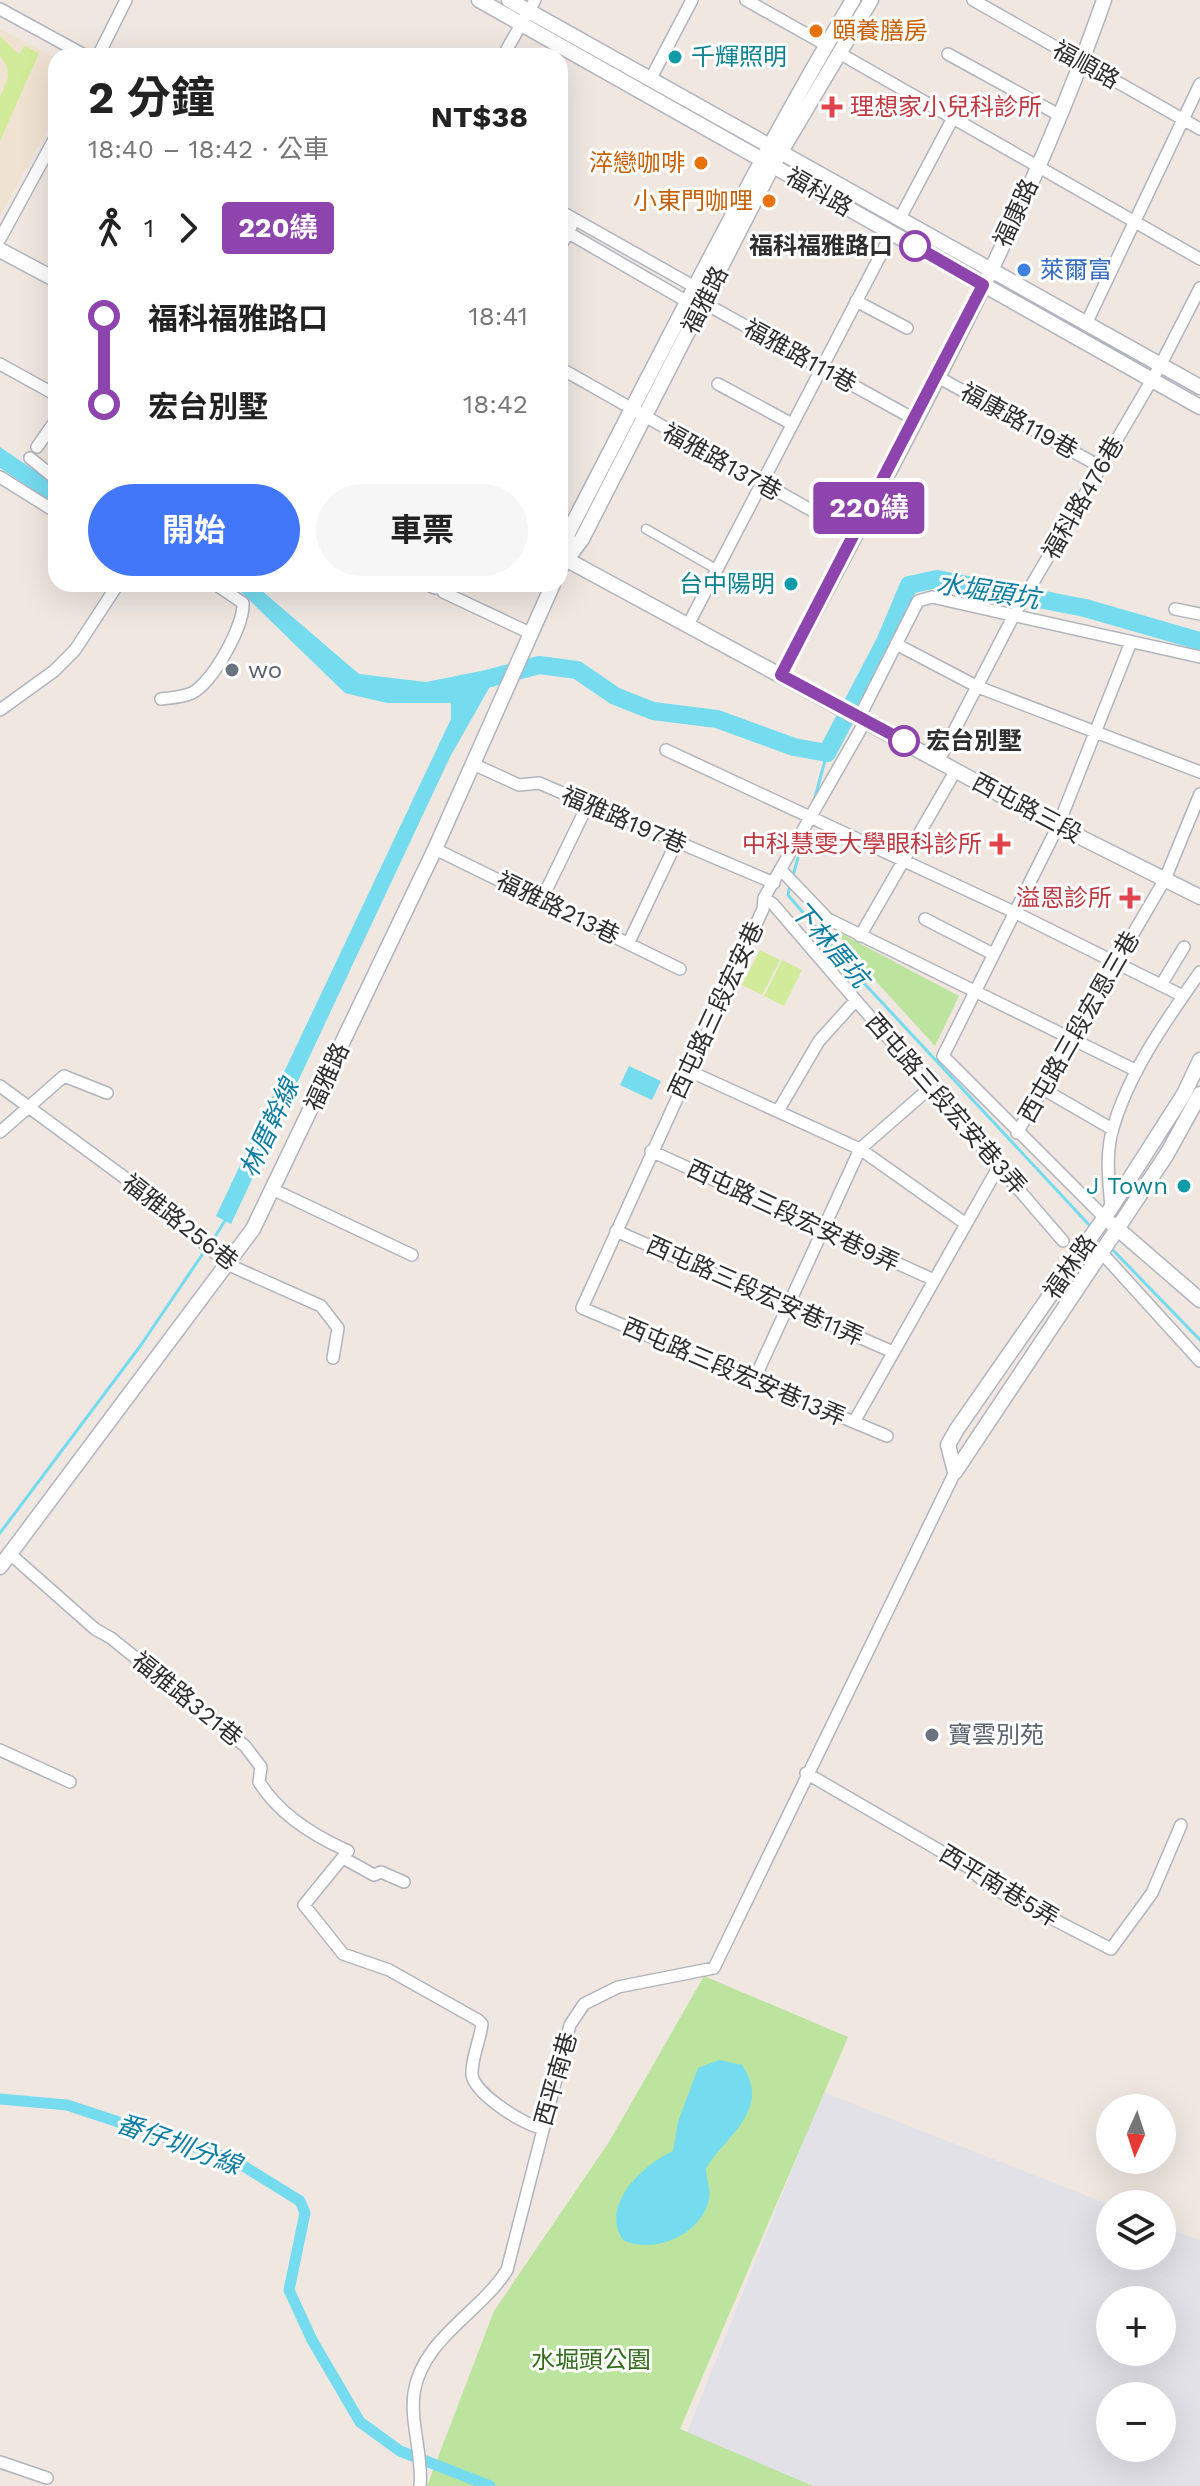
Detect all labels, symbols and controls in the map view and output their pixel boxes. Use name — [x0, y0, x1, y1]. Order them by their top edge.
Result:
place label: 頤養膳房 — [832, 17, 928, 45]
marker: 頤養膳房 — [807, 22, 825, 40]
street label: 福順路 — [1048, 35, 1124, 95]
place label: 千輝照明 — [691, 43, 787, 71]
marker: 千輝照明 — [666, 48, 684, 66]
text: 2 分鐘 — [88, 72, 215, 124]
place label: 理想家小兒科診所 — [850, 93, 1042, 121]
marker: 理想家小兒科診所 — [821, 96, 843, 118]
text: NT$38 — [431, 99, 528, 134]
text: 18:40 – 18:42 · 公車 — [88, 134, 329, 164]
place label: 淬戀咖啡 — [589, 149, 685, 177]
marker: 淬戀咖啡 — [692, 154, 710, 172]
street label: 福科路 — [781, 162, 857, 222]
street label: 福康路 — [988, 174, 1044, 252]
place label: 小東門咖哩 — [633, 187, 753, 215]
marker: 小東門咖哩 — [760, 192, 778, 210]
icon: walk — [88, 206, 132, 250]
icon: forward — [166, 206, 210, 250]
text: 220繞 — [238, 211, 318, 244]
text: 1 — [144, 213, 154, 243]
marker: 福科福雅路口 — [900, 231, 930, 261]
place label: 福科福雅路口 — [749, 232, 893, 260]
place label: 萊爾富 — [1040, 256, 1112, 284]
marker: 萊爾富 — [1015, 261, 1033, 279]
street label: 福雅路 — [676, 262, 734, 338]
text: 福科福雅路口 — [148, 301, 328, 336]
text: 18:41 — [469, 301, 528, 331]
street label: 福雅路111巷 — [739, 314, 861, 398]
street label: 福康路119巷 — [956, 377, 1082, 465]
text: 宏台別墅 — [148, 389, 268, 424]
text: 18:42 — [463, 389, 528, 419]
street label: 福雅路137巷 — [658, 418, 786, 506]
street label: 福科路476巷 — [1037, 432, 1129, 564]
line badge: 220繞 — [813, 482, 925, 534]
button: 開始 — [88, 484, 300, 576]
button: 車票 — [316, 484, 528, 576]
text: 220繞 — [829, 491, 909, 524]
water label: 水堀頭坑 — [934, 568, 1046, 615]
place label: 台中陽明 — [679, 570, 775, 598]
marker: 台中陽明 — [782, 575, 800, 593]
place label: wo — [248, 656, 282, 684]
marker: wo — [223, 661, 241, 679]
marker: 宏台別墅 — [889, 726, 919, 756]
place label: 宏台別墅 — [926, 727, 1022, 755]
street label: 西屯路三段 — [967, 767, 1087, 849]
street label: 福雅路197巷 — [557, 781, 691, 859]
place label: 中科慧雯大學眼科診所 — [742, 830, 982, 858]
marker: 中科慧雯大學眼科診所 — [989, 833, 1011, 855]
street label: 福雅路213巷 — [492, 866, 624, 950]
place label: 溢恩診所 — [1016, 884, 1112, 912]
marker: 溢恩診所 — [1119, 887, 1141, 909]
water label: 下林厝坑 — [785, 895, 878, 996]
street label: 西屯路三段宏安巷 — [663, 917, 769, 1103]
street label: 西屯路三段宏恩三巷 — [1013, 926, 1145, 1128]
street label: 西屯路三段宏安巷3弄 — [860, 1008, 1032, 1200]
street label: 福雅路 — [299, 1038, 355, 1116]
water label: 林厝幹線 — [233, 1072, 306, 1181]
street label: 西屯路三段宏安巷9弄 — [682, 1155, 904, 1277]
street label: 福雅路256巷 — [117, 1168, 243, 1276]
place label: J Town — [1086, 1172, 1168, 1200]
marker: J Town — [1175, 1177, 1193, 1195]
street label: 福林路 — [1038, 1229, 1102, 1305]
street label: 西屯路三段宏安巷11弄 — [642, 1230, 868, 1352]
street label: 西屯路三段宏安巷13弄 — [618, 1312, 850, 1432]
street label: 福雅路321巷 — [126, 1646, 248, 1752]
place label: 寶雲別苑 — [948, 1721, 1044, 1749]
marker: 寶雲別苑 — [923, 1726, 941, 1744]
street label: 西平南巷5弄 — [934, 1840, 1064, 1932]
street label: 西平南巷 — [529, 2029, 583, 2129]
north arrow — [1096, 2094, 1176, 2174]
map controls — [1096, 2094, 1176, 2462]
water label: 番仔圳分線 — [113, 2108, 248, 2181]
button: layers — [1096, 2190, 1176, 2270]
button: + — [1096, 2286, 1176, 2366]
park label: 水堀頭公園 — [531, 2346, 651, 2374]
button: − — [1096, 2382, 1176, 2462]

